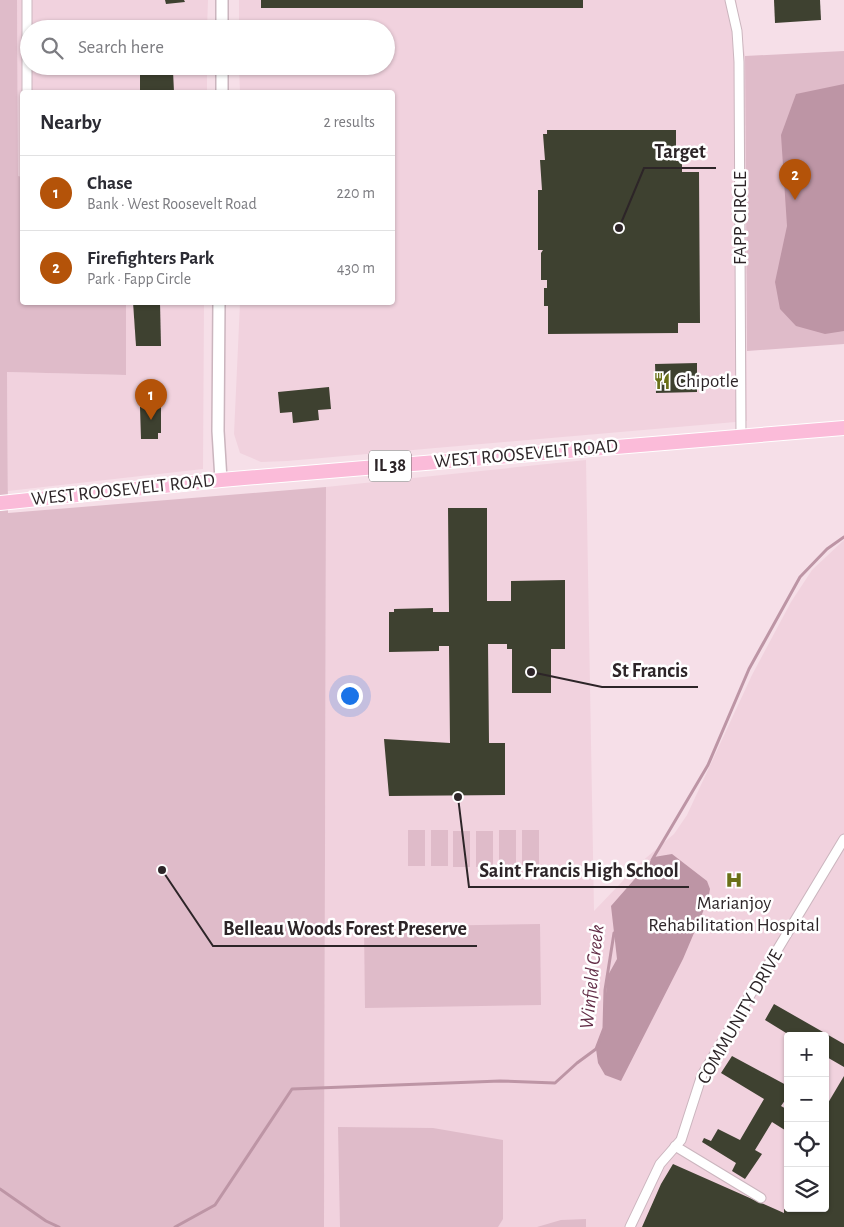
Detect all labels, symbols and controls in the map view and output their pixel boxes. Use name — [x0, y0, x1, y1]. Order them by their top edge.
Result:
search box — [20, 20, 395, 75]
icon: search — [38, 34, 66, 62]
text: Search here — [78, 38, 164, 57]
text: Nearby — [40, 112, 101, 133]
text: 2 results — [323, 114, 375, 130]
callout: Target — [644, 133, 716, 168]
text: Target — [654, 142, 706, 162]
pin: 2 — [779, 159, 811, 200]
street label: FAPP CIRCLE — [731, 171, 750, 265]
text: Chase — [87, 174, 132, 193]
text: 1 — [53, 185, 59, 201]
text: 220 m — [337, 185, 375, 201]
text: Bank · West Roosevelt Road — [87, 196, 257, 212]
text: Firefighters Park — [87, 249, 214, 268]
text: 2 — [52, 260, 60, 276]
text: 430 m — [337, 260, 375, 276]
text: Park · Fapp Circle — [87, 271, 191, 287]
restaurant icon: Chipotle — [652, 371, 672, 391]
place label: Chipotle — [676, 372, 739, 391]
pin: 1 — [135, 379, 167, 420]
street label: WEST ROOSEVELT ROAD — [433, 436, 619, 472]
road number: IL 38 — [369, 451, 411, 482]
street label: WEST ROOSEVELT ROAD — [30, 471, 216, 509]
callout: St Francis — [602, 652, 698, 687]
text: St Francis — [612, 661, 688, 681]
your location — [337, 683, 363, 709]
callout: Saint Francis High School — [469, 852, 689, 887]
text: Saint Francis High School — [479, 861, 679, 881]
hospital icon: Marianjoy Rehabilitation Hospital — [724, 870, 744, 890]
place label: Marianjoy Rehabilitation Hospital — [648, 894, 820, 935]
callout: Belleau Woods Forest Preserve — [213, 911, 477, 946]
text: Belleau Woods Forest Preserve — [223, 919, 467, 939]
water label: Winfield Creek — [577, 924, 607, 1030]
street label: COMMUNITY DRIVE — [694, 947, 786, 1087]
map controls — [784, 1032, 829, 1212]
button: + — [784, 1032, 829, 1077]
button: − — [784, 1077, 829, 1122]
button: locate — [784, 1122, 829, 1167]
button: layers — [784, 1167, 829, 1212]

